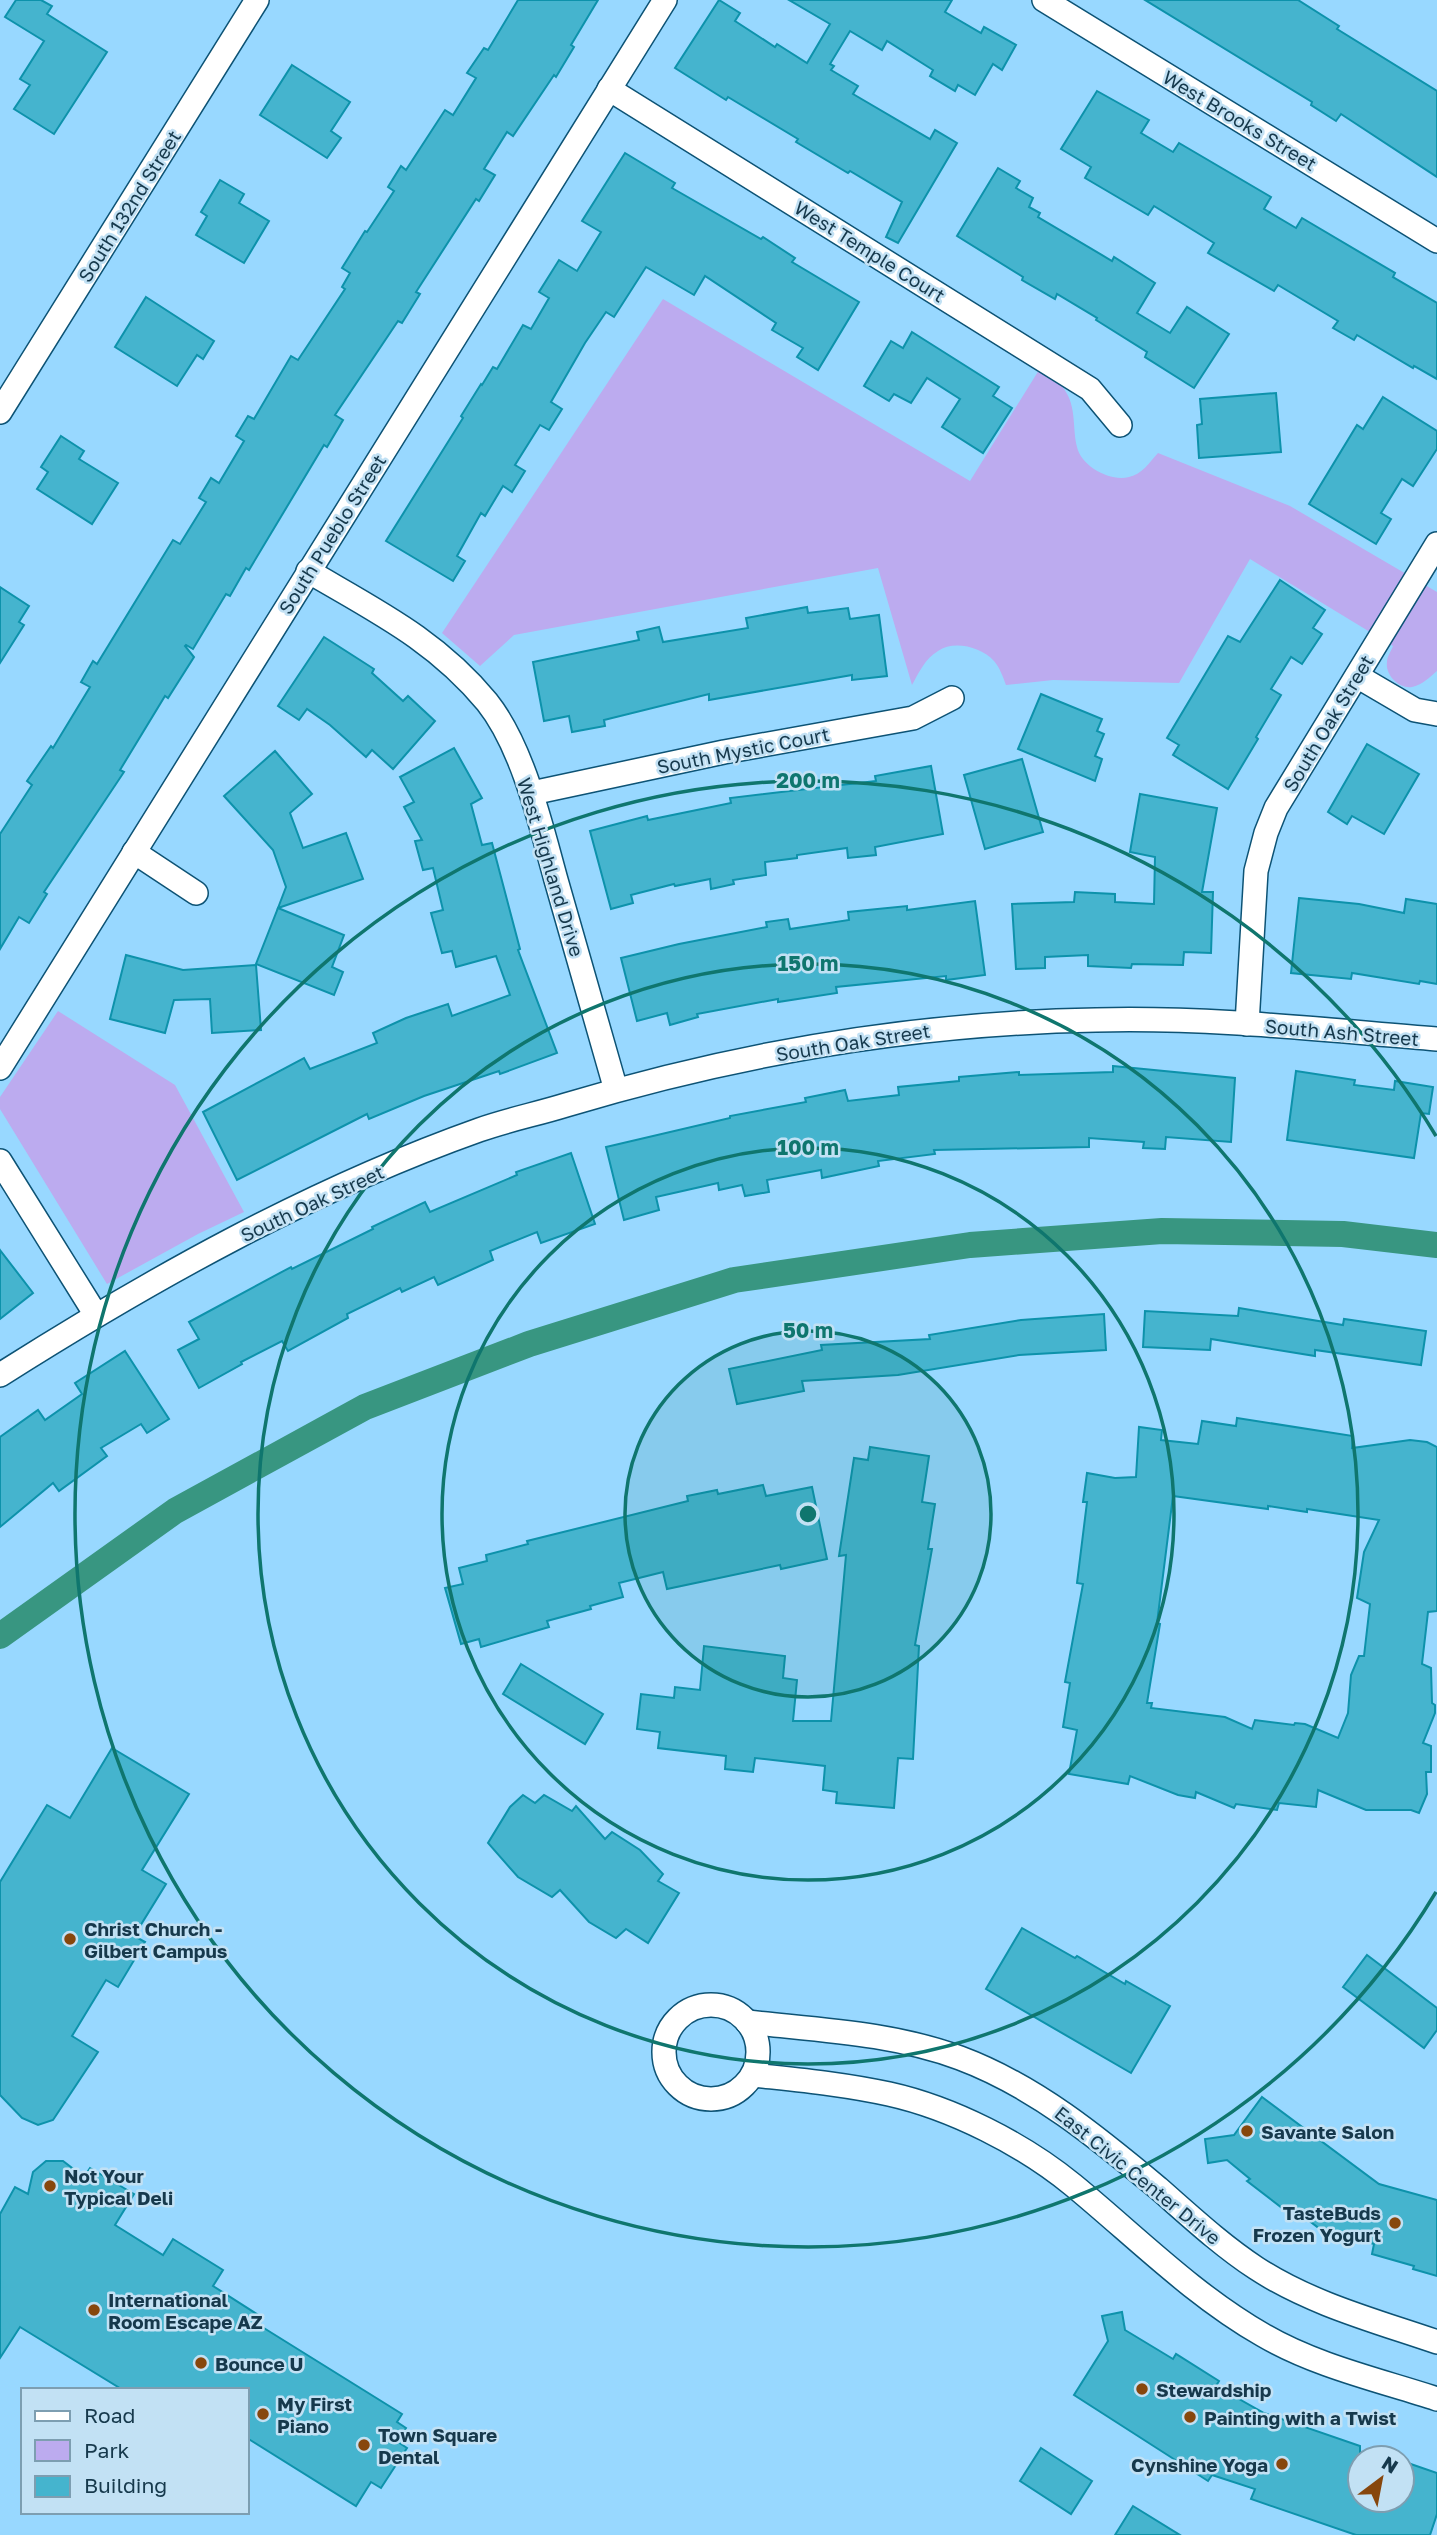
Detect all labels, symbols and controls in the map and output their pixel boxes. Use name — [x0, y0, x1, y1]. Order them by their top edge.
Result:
street label: West Brooks Street — [1159, 65, 1321, 175]
street label: South 132nd Street — [73, 126, 185, 286]
street label: West Temple Court — [790, 195, 950, 307]
street label: South Pueblo Street — [273, 450, 391, 618]
street label: South Oak Street — [1278, 650, 1378, 796]
street label: South Mystic Court — [655, 722, 831, 778]
text: 200 m — [776, 767, 840, 793]
street label: West Highland Drive — [513, 775, 589, 959]
text: 150 m — [778, 950, 838, 976]
street label: South Ash Street — [1264, 1014, 1420, 1050]
street label: South Oak Street — [774, 1018, 932, 1066]
text: 100 m — [777, 1134, 839, 1160]
street label: South Oak Street — [237, 1160, 387, 1246]
text: 50 m — [783, 1317, 833, 1343]
centre of rings — [796, 1502, 820, 1526]
place label: Christ Church - Gilbert Campus — [84, 1917, 228, 1962]
marker: Christ Church - Gilbert Campus — [62, 1931, 78, 1947]
street label: East Civic Center Drive — [1050, 2101, 1226, 2249]
place label: Savante Salon — [1261, 2120, 1394, 2143]
marker: Savante Salon — [1239, 2123, 1255, 2139]
place label: Not Your Typical Deli — [64, 2164, 173, 2209]
marker: Not Your Typical Deli — [42, 2178, 58, 2194]
place label: TasteBuds Frozen Yogurt — [1253, 2201, 1381, 2246]
marker: TasteBuds Frozen Yogurt — [1387, 2215, 1403, 2231]
place label: International Room Escape AZ — [108, 2288, 263, 2333]
marker: International Room Escape AZ — [86, 2302, 102, 2318]
place label: Bounce U — [215, 2352, 303, 2375]
marker: Bounce U — [193, 2355, 209, 2371]
place label: Stewardship — [1156, 2378, 1272, 2401]
marker: Stewardship — [1134, 2381, 1150, 2397]
legend — [21, 2388, 248, 2514]
place label: My First Piano — [277, 2392, 353, 2437]
text: Road — [84, 2402, 135, 2428]
marker: My First Piano — [255, 2406, 271, 2422]
place label: Painting with a Twist — [1204, 2406, 1397, 2429]
marker: Painting with a Twist — [1182, 2409, 1198, 2425]
place label: Town Square Dental — [378, 2423, 497, 2468]
text: Park — [84, 2437, 130, 2463]
marker: Town Square Dental — [356, 2437, 372, 2453]
north arrow — [1346, 2444, 1416, 2514]
text: N — [1378, 2451, 1402, 2478]
place label: Cynshine Yoga — [1131, 2453, 1268, 2476]
marker: Cynshine Yoga — [1274, 2456, 1290, 2472]
text: Building — [84, 2472, 167, 2498]

